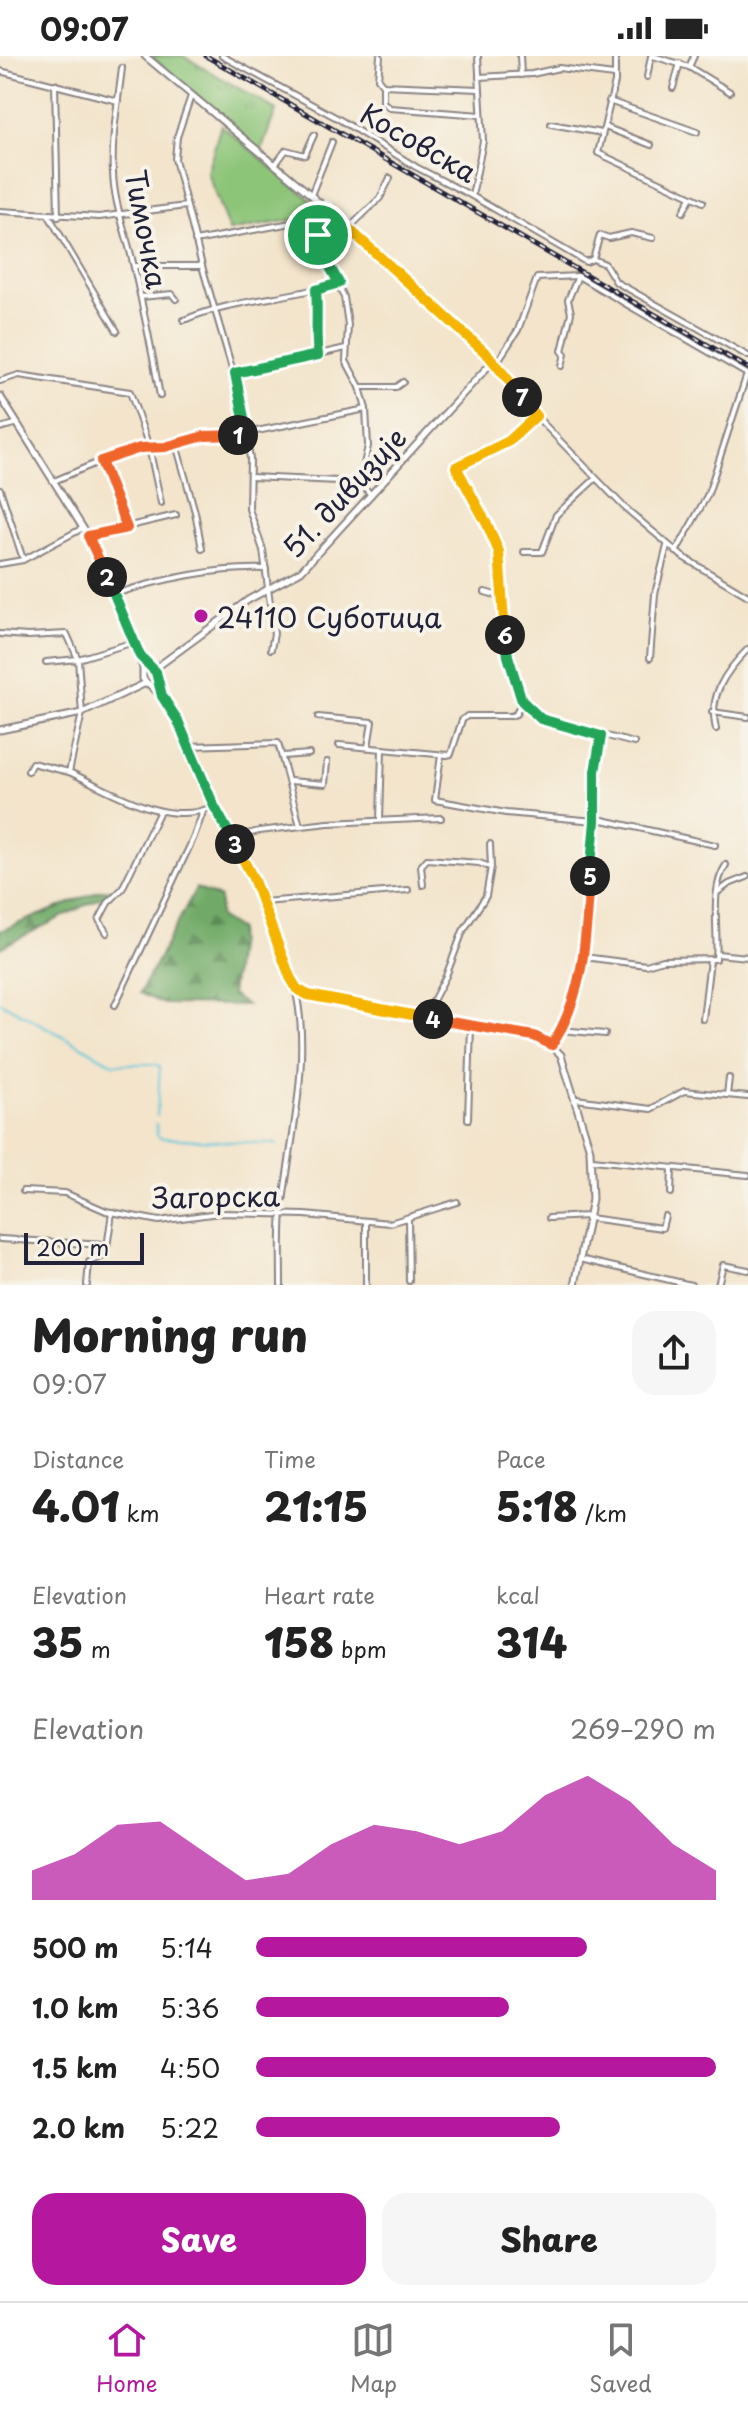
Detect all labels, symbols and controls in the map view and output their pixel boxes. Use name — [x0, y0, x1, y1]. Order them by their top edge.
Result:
text: 09:07 — [40, 6, 128, 51]
street label: Косовска — [353, 91, 486, 193]
street label: Тимочка — [114, 166, 180, 293]
pin — [284, 201, 352, 269]
icon: arrive — [296, 213, 340, 257]
pin: 7 — [502, 377, 542, 417]
text: 7 — [516, 380, 528, 413]
pin: 1 — [218, 415, 258, 455]
street label: 51. дивизије — [272, 417, 416, 567]
text: 1 — [233, 418, 243, 451]
pin: 2 — [87, 557, 127, 597]
text: 2 — [99, 560, 115, 593]
place label: 24110 Суботица — [217, 595, 442, 638]
marker: 24110 Суботица — [192, 607, 210, 625]
pin: 6 — [485, 615, 525, 655]
text: 6 — [497, 618, 513, 651]
pin: 3 — [215, 824, 255, 864]
text: 3 — [228, 827, 242, 860]
pin: 5 — [570, 856, 610, 896]
text: 5 — [583, 859, 597, 892]
pin: 4 — [413, 999, 453, 1039]
text: 4 — [426, 1002, 440, 1035]
street label: Загорска — [152, 1173, 281, 1219]
scale bar — [24, 1229, 144, 1265]
text: 200 m — [36, 1230, 109, 1263]
text: Morning run — [32, 1301, 308, 1367]
button: share — [632, 1311, 716, 1395]
text: 09:07 — [32, 1364, 107, 1403]
text: Distance — [32, 1442, 124, 1475]
text: Time — [264, 1442, 316, 1475]
text: Pace — [496, 1442, 546, 1475]
text: 4.01 — [32, 1475, 119, 1536]
text: 21:15 — [264, 1475, 368, 1536]
text: 5:18 — [496, 1475, 578, 1536]
text: km — [119, 1496, 160, 1529]
text: /km — [578, 1496, 627, 1529]
text: Elevation — [32, 1578, 127, 1611]
text: Heart rate — [264, 1578, 375, 1611]
text: kcal — [496, 1578, 540, 1611]
text: 35 — [32, 1611, 84, 1672]
text: 158 — [264, 1611, 334, 1672]
text: 314 — [496, 1611, 567, 1672]
text: m — [84, 1632, 111, 1665]
text: bpm — [334, 1632, 387, 1665]
text: Elevation — [32, 1709, 144, 1748]
text: 269–290 m — [570, 1709, 716, 1748]
text: 500 m — [32, 1928, 118, 1967]
text: 5:14 — [160, 1928, 213, 1967]
text: 1.0 km — [32, 1988, 119, 2027]
text: 5:36 — [160, 1988, 220, 2027]
text: 1.5 km — [32, 2048, 118, 2087]
text: 4:50 — [160, 2048, 220, 2087]
text: 2.0 km — [32, 2108, 125, 2147]
text: 5:22 — [160, 2108, 219, 2147]
button: Save — [32, 2193, 366, 2285]
button: Share — [382, 2193, 716, 2285]
tab: Home — [96, 2318, 157, 2399]
tab: Map — [350, 2318, 397, 2399]
tab: Saved — [589, 2318, 652, 2399]

